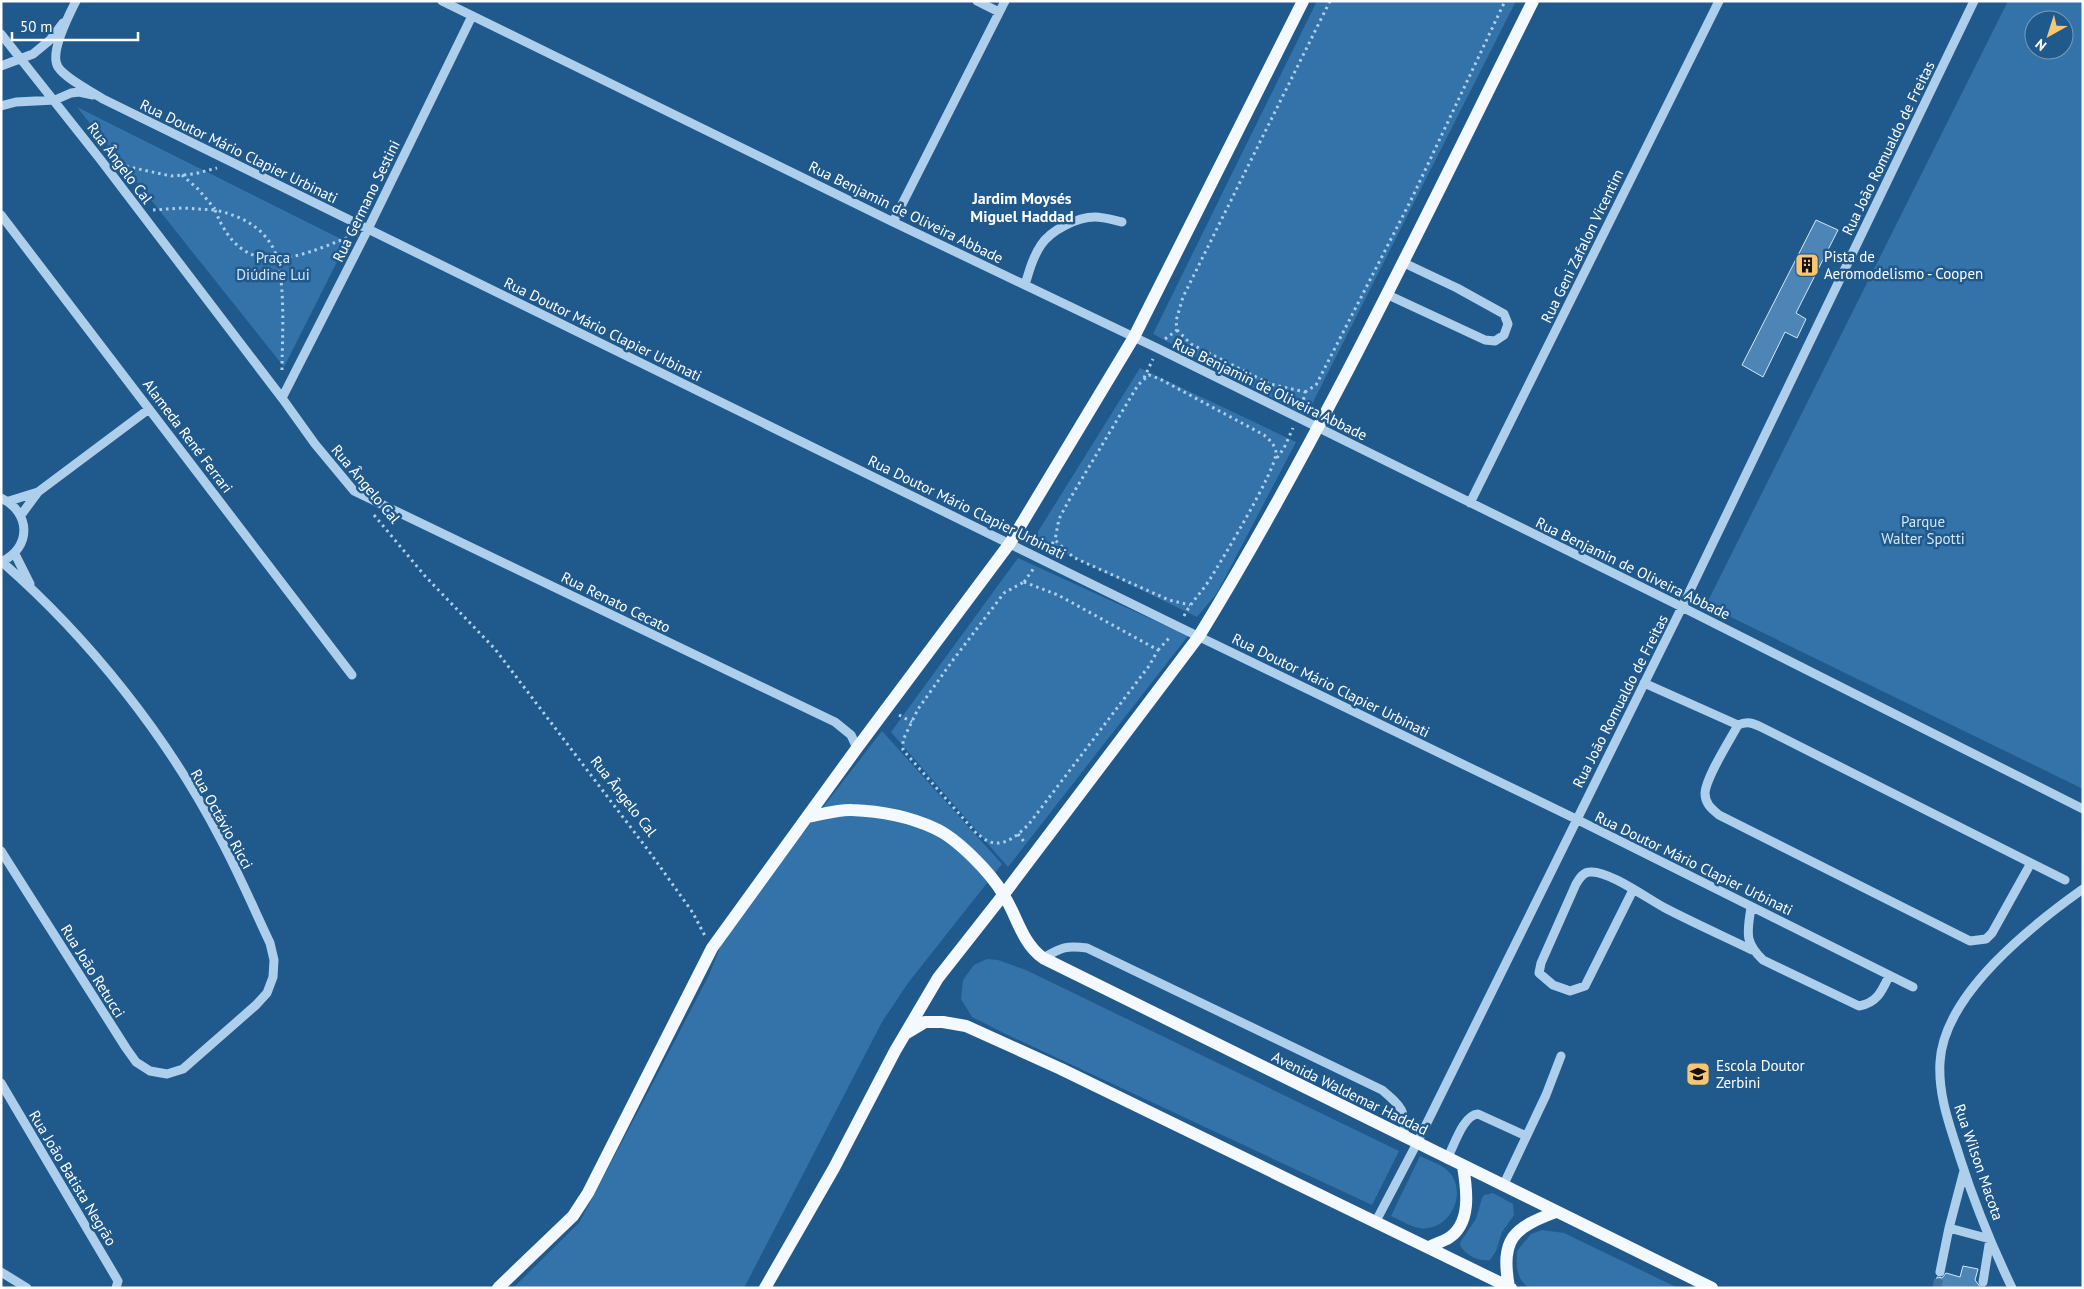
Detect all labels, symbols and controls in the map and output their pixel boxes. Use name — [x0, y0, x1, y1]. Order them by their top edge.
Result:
scale bar — [12, 10, 139, 42]
north arrow — [2024, 10, 2074, 60]
text: 50 m — [20, 17, 53, 36]
text: N — [2032, 35, 2050, 55]
street label: Rua João Romualdo de Freitas — [1837, 58, 1939, 238]
street label: Rua Doutor Mário Clapier Urbinati — [137, 95, 341, 207]
street label: Rua Ângelo Cal — [83, 119, 157, 208]
street label: Rua Germano Sestini — [328, 137, 404, 265]
street label: Rua Benjamin de Oliveira Abbade — [806, 157, 1006, 267]
street label: Rua Geni Zafalon Vicentim — [1536, 166, 1628, 326]
district label: Jardim Moysés Miguel Haddad — [970, 188, 1074, 226]
place label: Pista de Aeromodelismo - Coopen — [1824, 247, 1983, 283]
park label: Praça Diúdine Lui — [236, 248, 310, 284]
building icon: Pista de Aeromodelismo - Coopen — [1794, 252, 1820, 278]
street label: Rua Doutor Mário Clapier Urbinati — [501, 273, 705, 385]
street label: Rua Benjamin de Oliveira Abbade — [1170, 334, 1370, 444]
street label: Alameda René Ferrari — [139, 375, 237, 497]
street label: Rua Ângelo Cal — [328, 441, 405, 528]
street label: Rua Doutor Mário Clapier Urbinati — [865, 451, 1069, 563]
park label: Parque Walter Spotti — [1881, 512, 1965, 548]
street label: Rua Benjamin de Oliveira Abbade — [1533, 513, 1733, 623]
street label: Rua Renato Cecato — [558, 567, 674, 637]
street label: Rua João Romualdo de Freitas — [1568, 611, 1672, 791]
street label: Rua Doutor Mário Clapier Urbinati — [1229, 629, 1433, 741]
street label: Rua Ângelo Cal — [587, 752, 662, 841]
street label: Rua Octávio Ricci — [187, 766, 257, 872]
street label: Rua Doutor Mário Clapier Urbinati — [1592, 807, 1796, 919]
street label: Rua João Retucci — [57, 921, 129, 1021]
street label: Avenida Waldemar Haddad — [1269, 1047, 1431, 1139]
place label: Escola Doutor Zerbini — [1716, 1056, 1805, 1092]
school or university icon: Escola Doutor Zerbini — [1685, 1061, 1711, 1087]
street label: Rua Wilson Macota — [1950, 1101, 2008, 1223]
street label: Rua João Batista Negrão — [25, 1107, 121, 1249]

